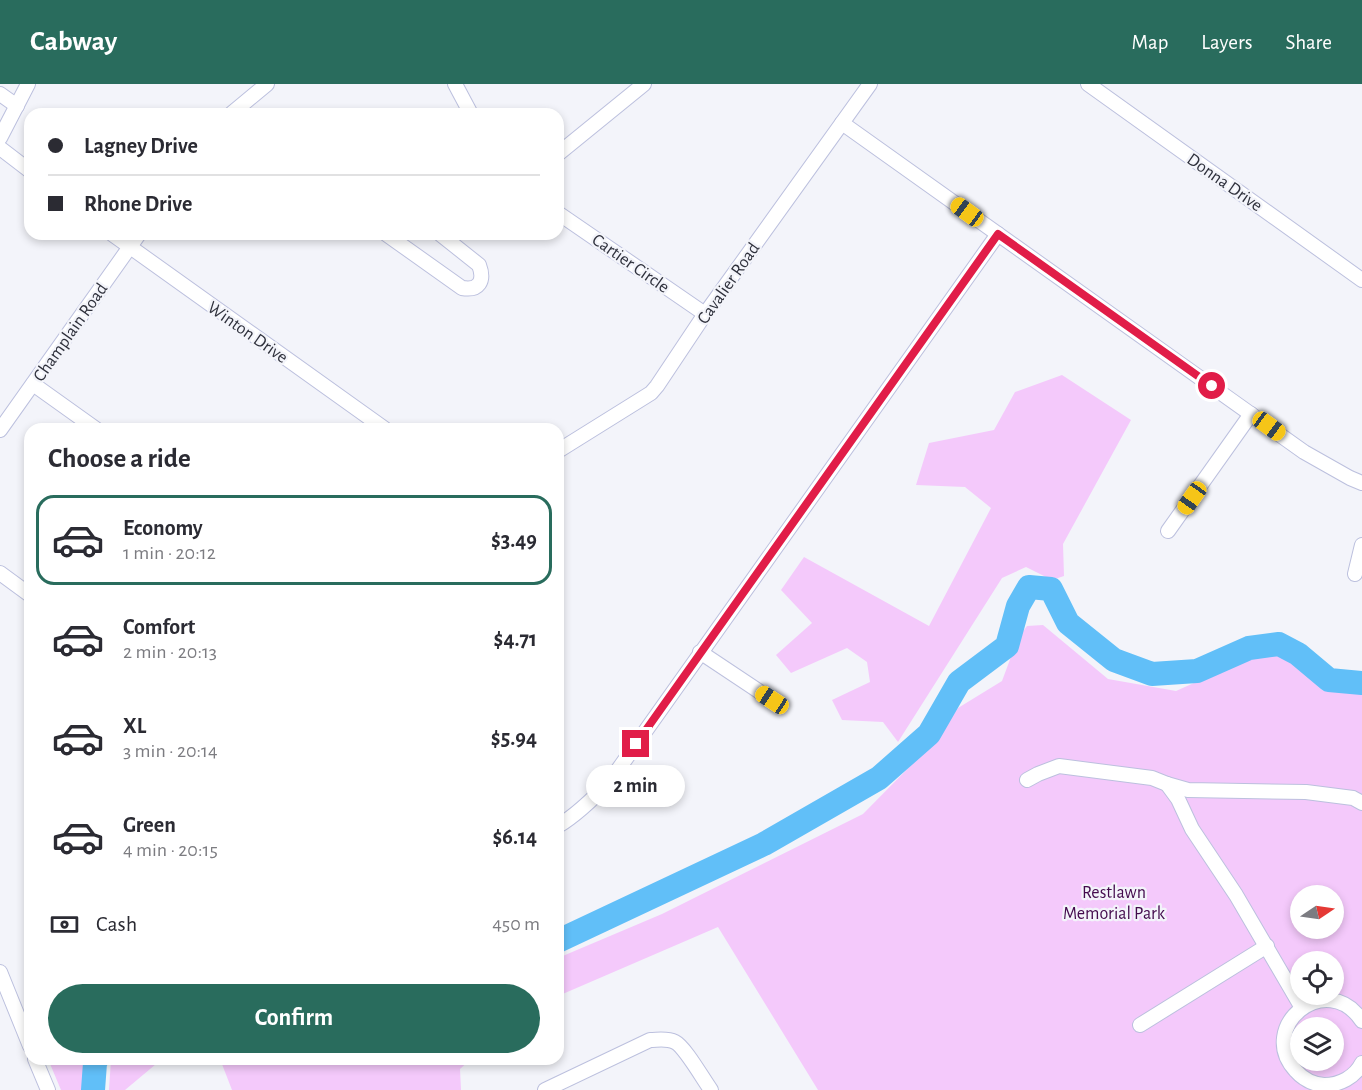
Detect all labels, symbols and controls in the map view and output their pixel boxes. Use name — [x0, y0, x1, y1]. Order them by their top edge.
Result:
text: Cabway — [30, 28, 117, 56]
text: Map — [1132, 32, 1168, 53]
text: Layers — [1201, 32, 1252, 53]
text: Share — [1285, 32, 1332, 53]
text: Lagney Drive — [84, 135, 198, 157]
street label: Donna Drive — [1183, 150, 1265, 215]
text: Rhone Drive — [84, 193, 192, 215]
car — [947, 194, 987, 230]
street label: Cartier Circle — [589, 231, 672, 297]
street label: Cavalier Road — [694, 240, 763, 328]
street label: Champlain Road — [30, 280, 111, 385]
street label: Winton Drive — [204, 299, 291, 367]
route start — [1198, 372, 1225, 399]
car — [1249, 408, 1289, 444]
text: Choose a ride — [48, 445, 191, 472]
car — [1174, 478, 1210, 518]
icon: car — [51, 513, 105, 567]
text: Economy — [123, 517, 203, 539]
text: $3.49 — [491, 529, 537, 551]
text: 1 min · 20:12 — [123, 543, 216, 563]
icon: car — [51, 612, 105, 666]
text: Comfort — [123, 616, 195, 638]
text: $4.71 — [494, 628, 537, 650]
text: 2 min · 20:13 — [123, 642, 217, 662]
car — [752, 683, 792, 717]
icon: car — [51, 711, 105, 765]
text: XL — [123, 715, 146, 737]
text: $5.94 — [491, 727, 537, 749]
route end — [622, 730, 649, 757]
text: 3 min · 20:14 — [123, 741, 218, 761]
callout: 2 min — [586, 765, 686, 807]
text: 2 min — [613, 776, 658, 796]
icon: car — [51, 810, 105, 864]
text: Green — [123, 814, 176, 836]
text: $6.14 — [492, 826, 537, 848]
text: 4 min · 20:15 — [123, 840, 218, 860]
park label: Restlawn Memorial Park — [1063, 884, 1166, 923]
north arrow — [1290, 885, 1344, 939]
map controls — [1290, 885, 1344, 1071]
icon: cash — [48, 908, 81, 941]
text: Cash — [96, 913, 137, 935]
text: 450 m — [492, 914, 540, 934]
button: locate — [1290, 951, 1344, 1005]
button: Confirm — [48, 984, 540, 1053]
button: layers — [1290, 1017, 1344, 1071]

